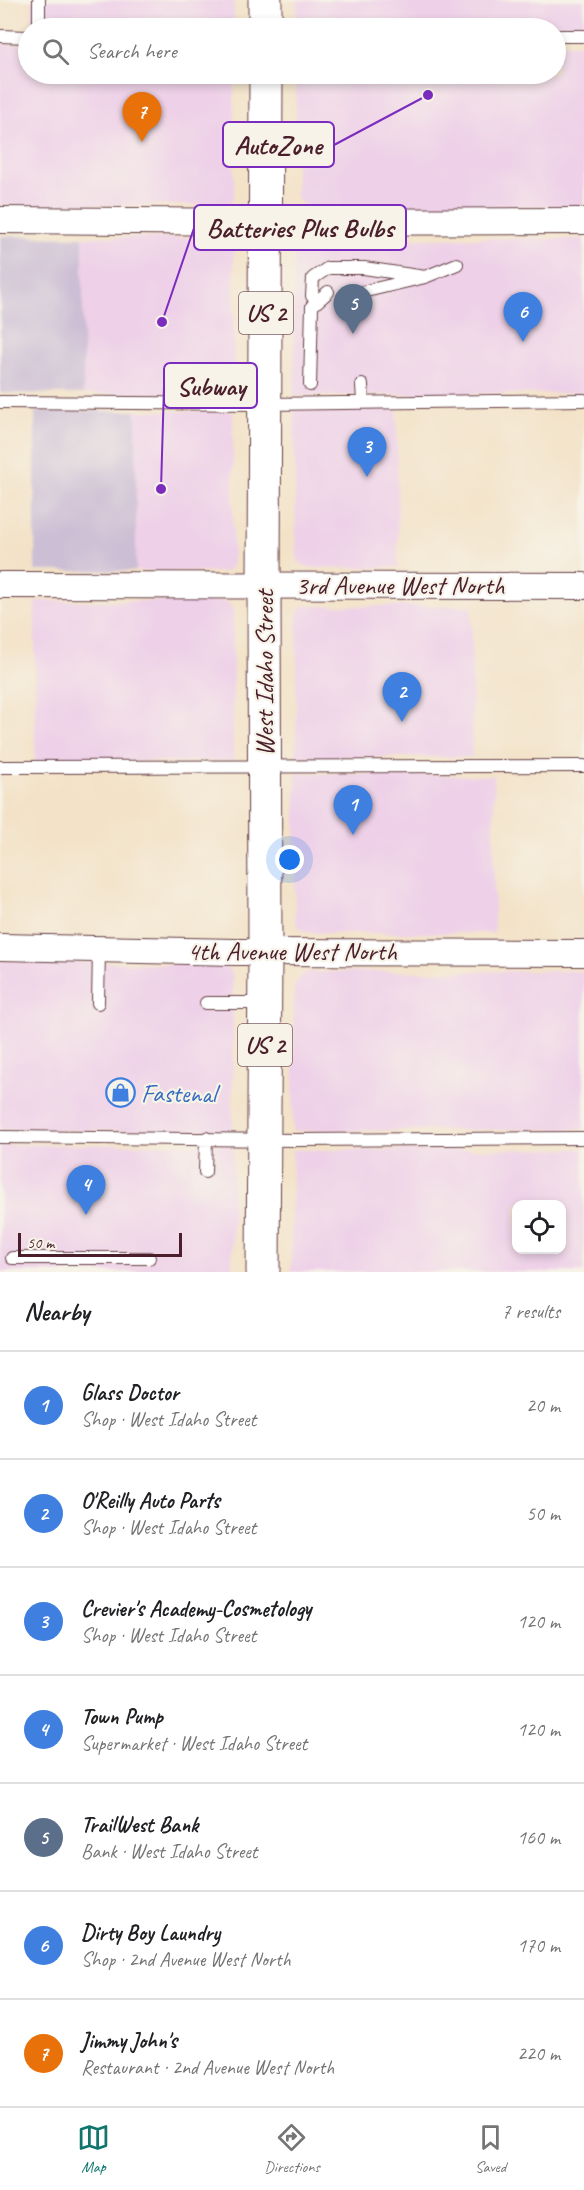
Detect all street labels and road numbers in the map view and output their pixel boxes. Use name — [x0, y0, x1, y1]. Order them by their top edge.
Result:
road number: US 2 — [239, 292, 293, 334]
street label: 3rd Avenue West North — [296, 569, 505, 602]
street label: West Idaho Street — [248, 588, 281, 756]
street label: 4th Avenue West North — [187, 935, 398, 968]
road number: US 2 — [238, 1024, 292, 1066]

